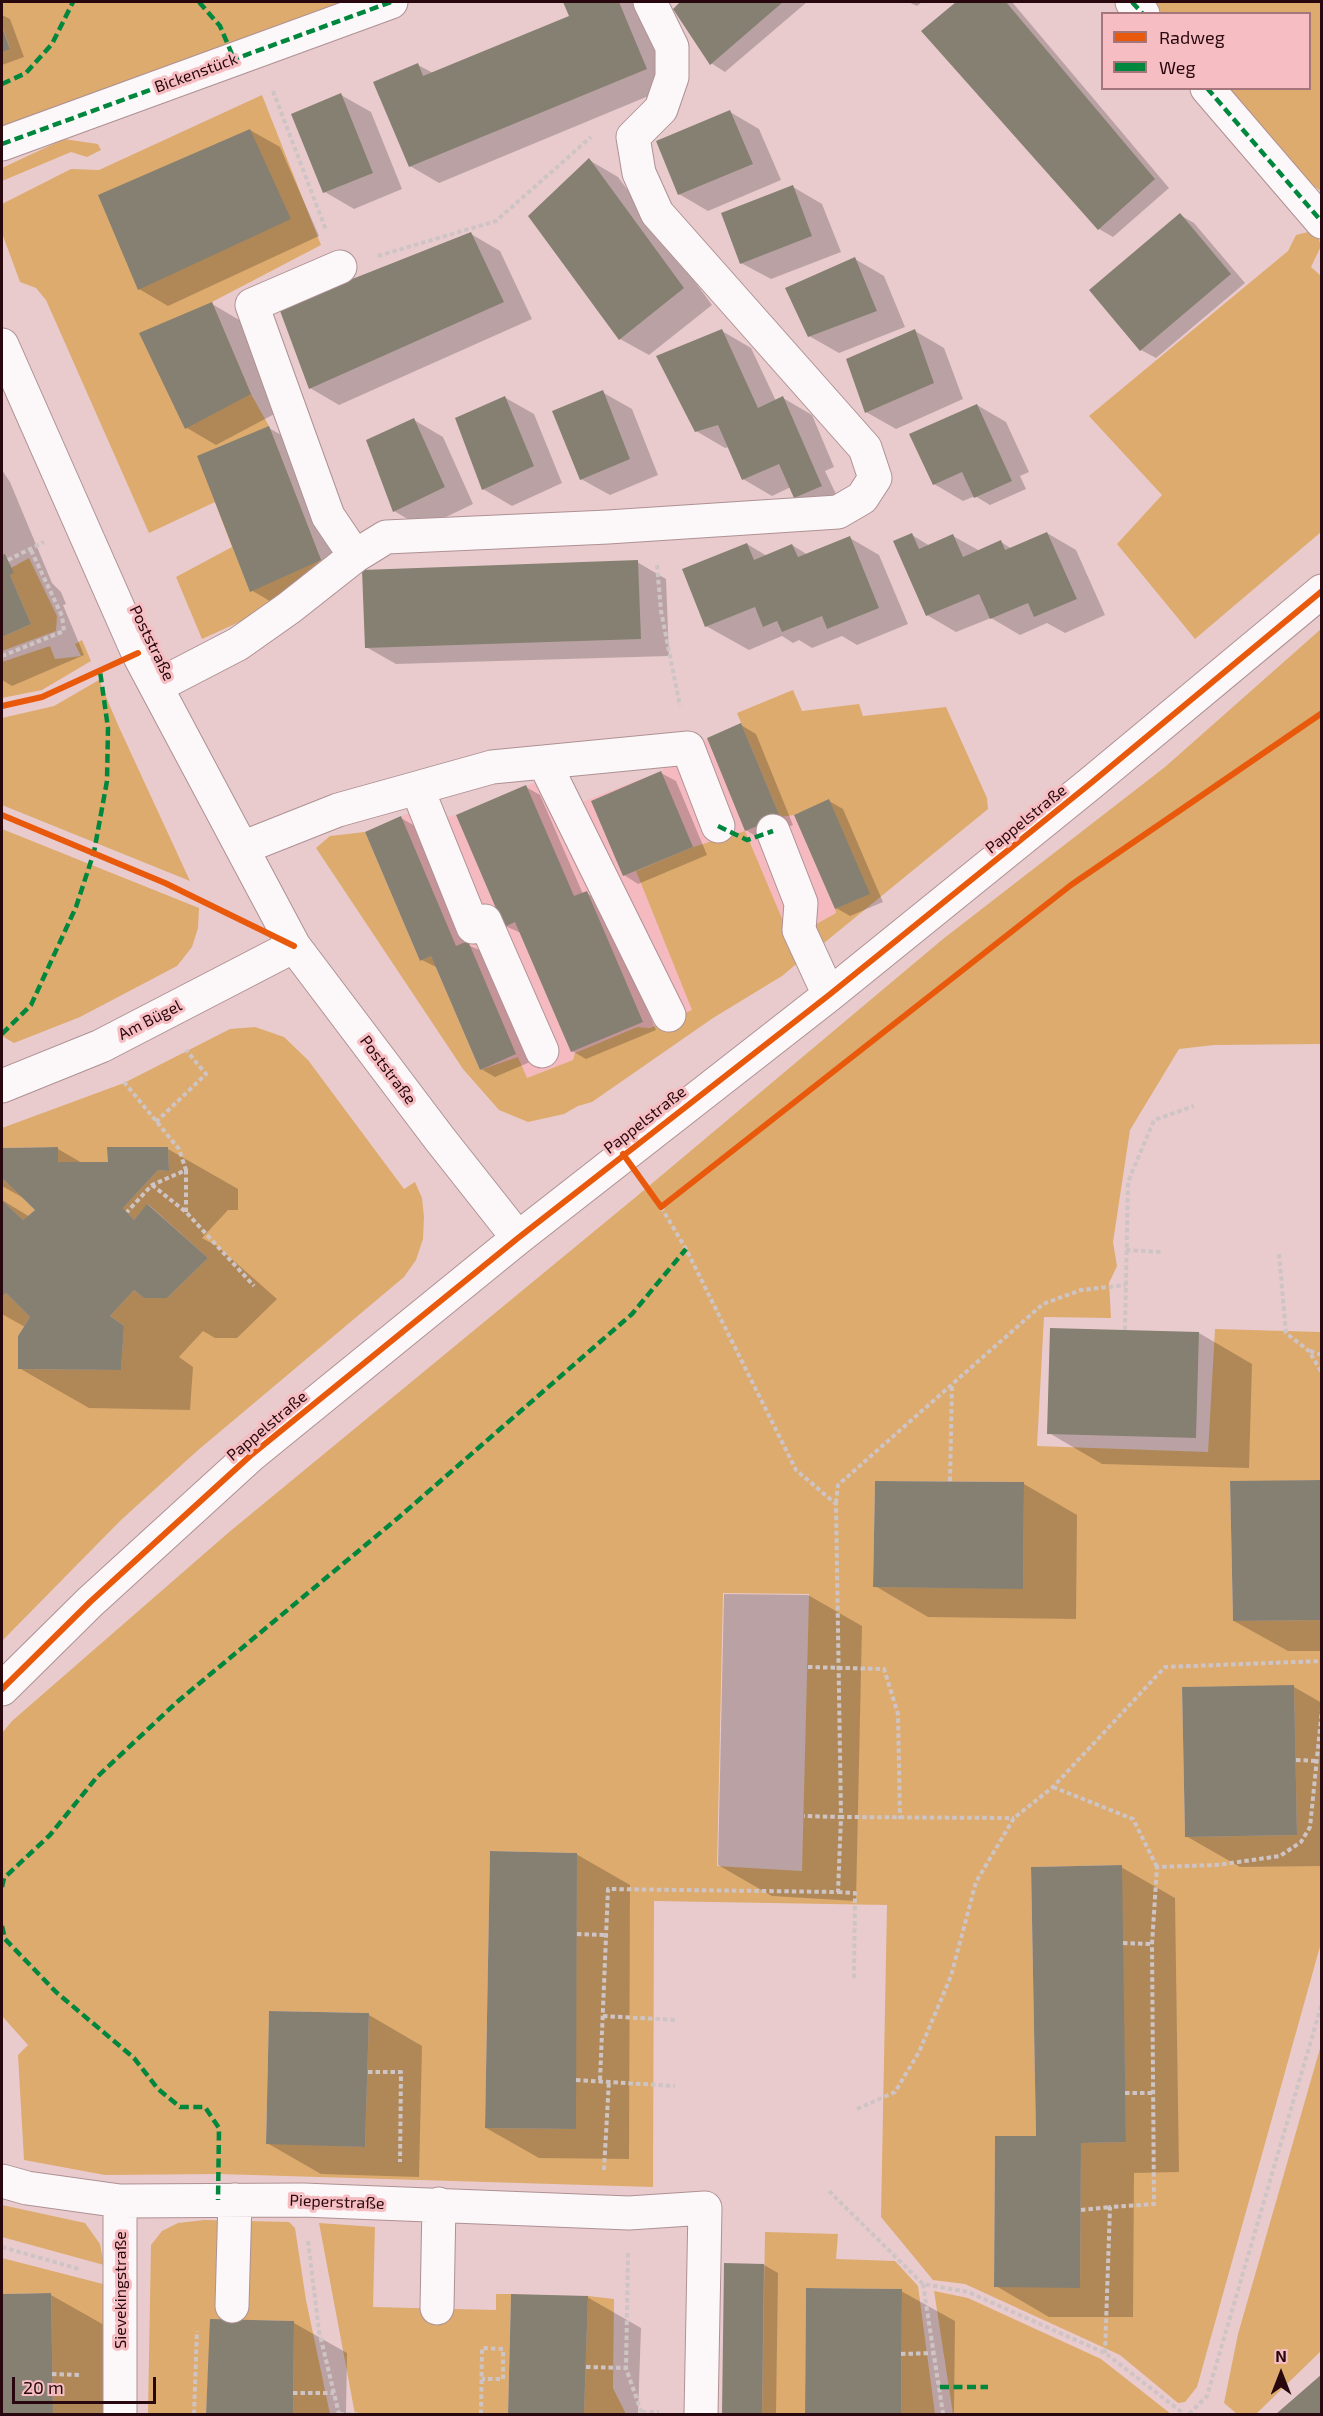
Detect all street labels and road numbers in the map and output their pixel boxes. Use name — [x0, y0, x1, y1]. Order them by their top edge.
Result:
street label: Bickenstück — [152, 49, 240, 97]
street label: Poststraße — [126, 602, 178, 684]
street label: Pappelstraße — [982, 780, 1070, 858]
street label: Am Bügel — [115, 996, 185, 1044]
street label: Poststraße — [356, 1032, 420, 1108]
street label: Pappelstraße — [600, 1082, 690, 1158]
street label: Pappelstraße — [223, 1387, 311, 1465]
street label: Pieperstraße — [289, 2191, 385, 2213]
street label: Sievekingstraße — [111, 2231, 131, 2349]

